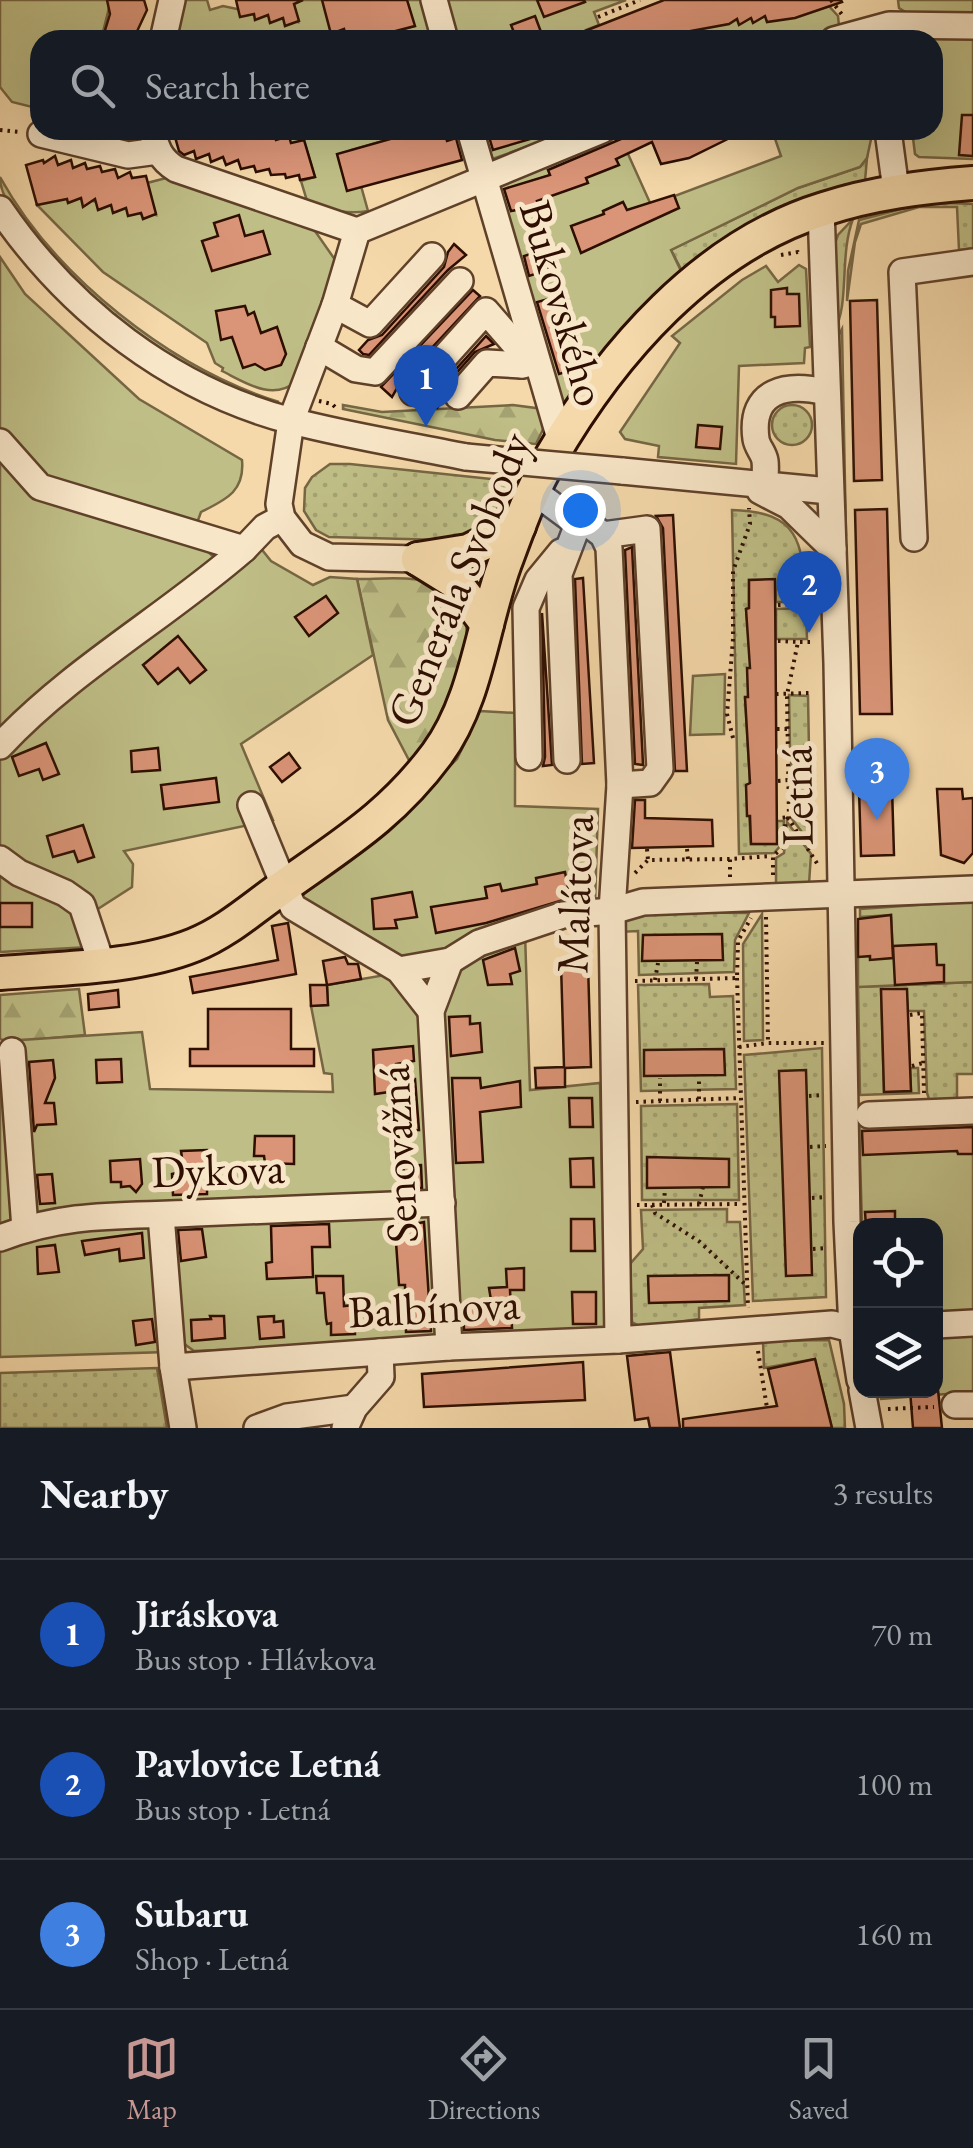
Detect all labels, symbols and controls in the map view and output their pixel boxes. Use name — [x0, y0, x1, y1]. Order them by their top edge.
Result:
search box — [30, 30, 943, 140]
icon: search — [65, 58, 120, 113]
text: Search here — [145, 61, 310, 110]
street label: Bukovského — [507, 194, 621, 412]
pin: 1 — [394, 344, 458, 427]
street label: Generála Svobody — [373, 423, 543, 735]
your location — [555, 485, 606, 536]
pin: 2 — [776, 550, 842, 633]
pin: 3 — [844, 738, 910, 820]
street label: Letná — [766, 746, 826, 846]
street label: Malátova — [542, 813, 606, 975]
street label: Senovážná — [363, 1063, 431, 1245]
street label: Dykova — [150, 1138, 286, 1200]
map controls — [853, 1218, 943, 1398]
button: locate — [853, 1218, 943, 1308]
street label: Balbínova — [347, 1274, 521, 1340]
button: layers — [853, 1308, 943, 1398]
text: Nearby — [40, 1466, 169, 1521]
text: 3 results — [833, 1472, 933, 1514]
text: Jiráskova — [135, 1589, 279, 1638]
text: 1 — [64, 1613, 81, 1655]
text: 70 m — [871, 1613, 933, 1655]
text: Bus stop · Hlávkova — [135, 1638, 376, 1680]
text: Pavlovice Letná — [135, 1739, 380, 1788]
text: 2 — [64, 1763, 81, 1805]
text: 100 m — [856, 1763, 933, 1805]
text: Bus stop · Letná — [135, 1788, 330, 1830]
text: Subaru — [135, 1889, 248, 1938]
text: 3 — [64, 1913, 81, 1955]
text: 160 m — [856, 1913, 933, 1955]
text: Shop · Letná — [135, 1938, 289, 1980]
tab: Map — [124, 2031, 179, 2127]
tab: Directions — [428, 2031, 540, 2127]
tab: Saved — [789, 2031, 849, 2127]

